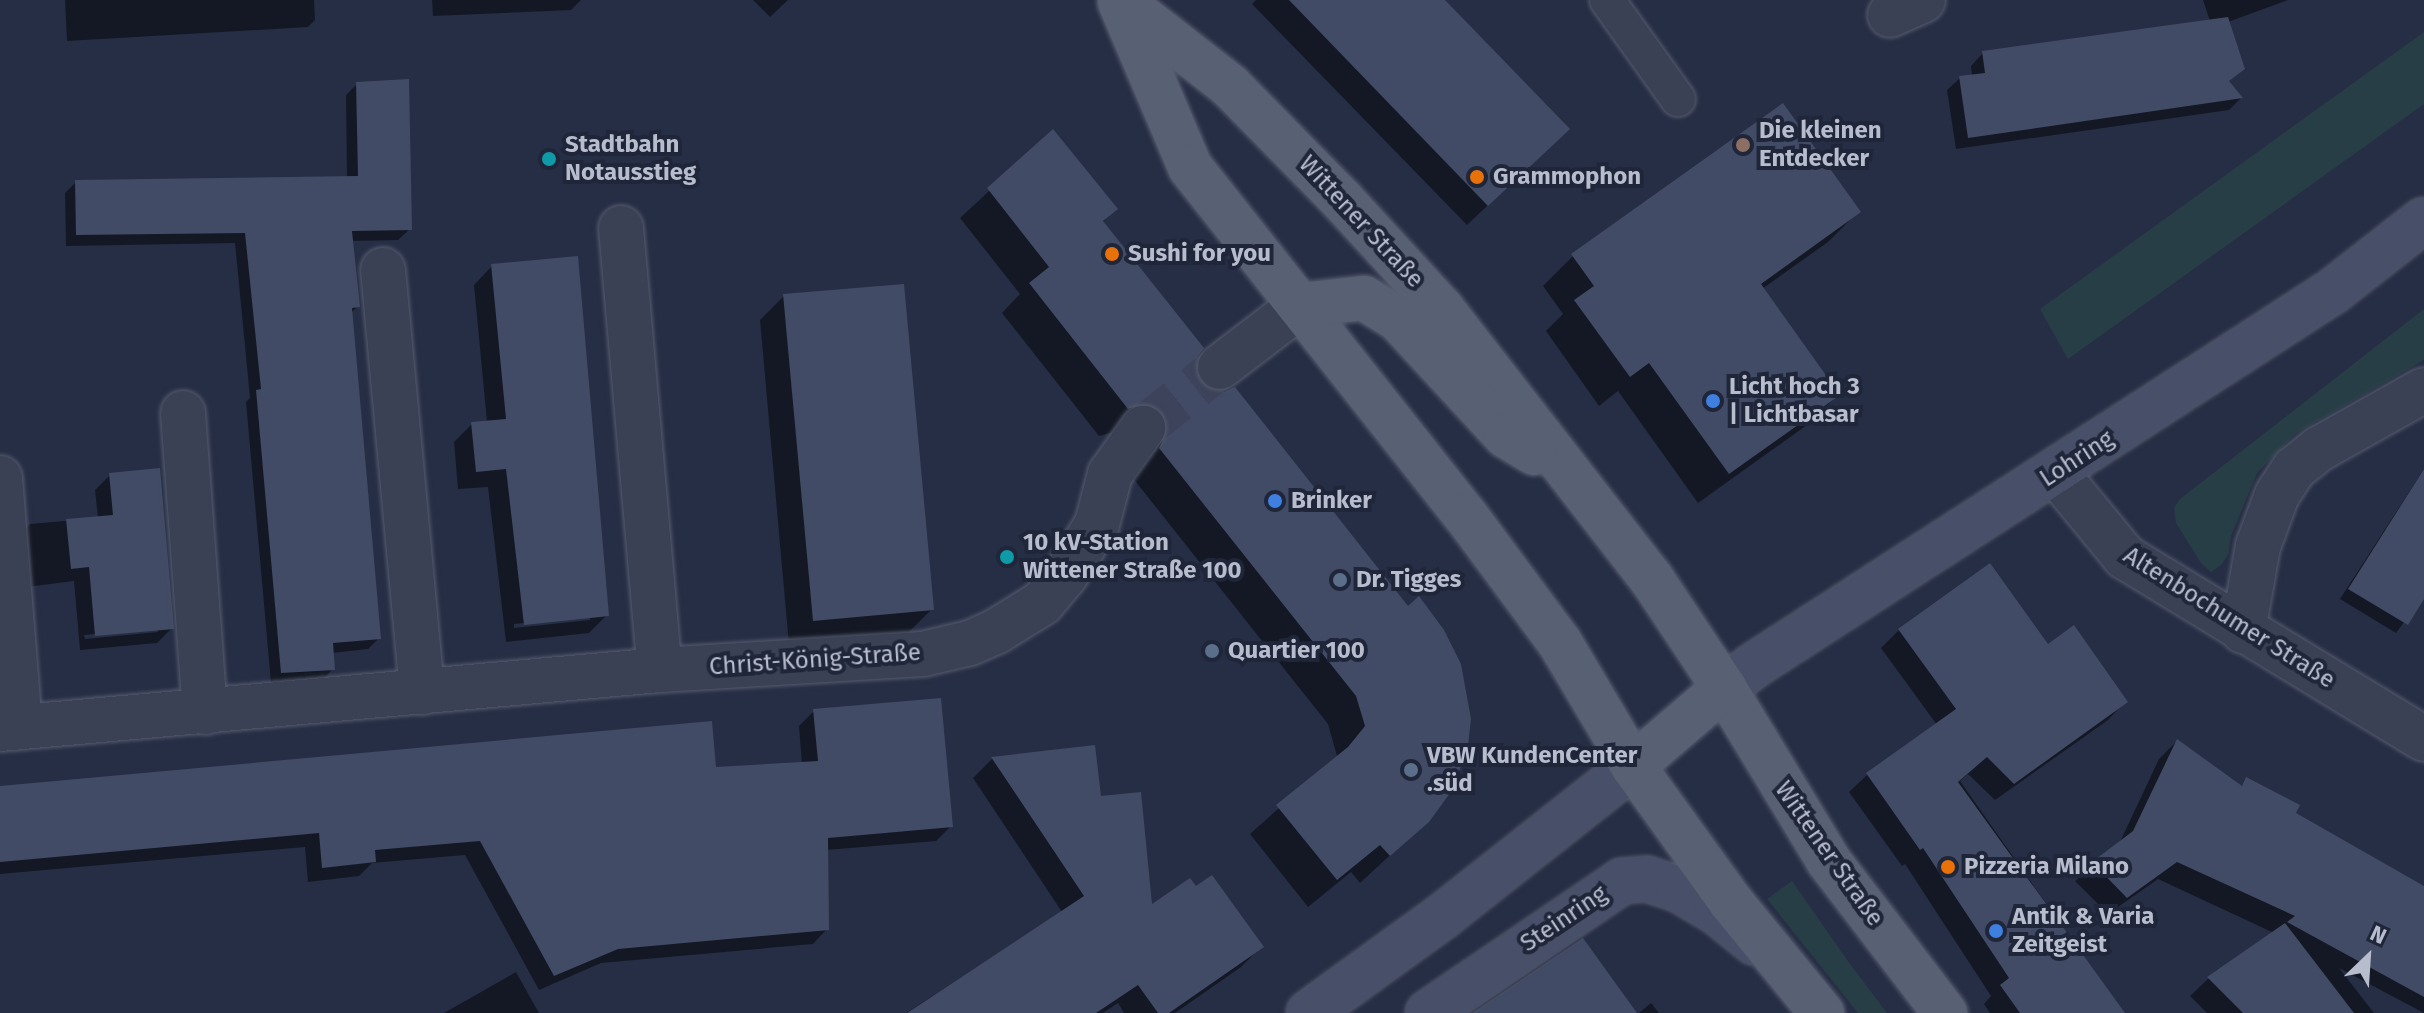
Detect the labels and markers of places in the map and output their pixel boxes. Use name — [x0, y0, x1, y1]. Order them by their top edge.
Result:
place label: Die kleinen Entdecker — [1759, 117, 1882, 173]
place label: Stadtbahn Notausstieg — [565, 131, 696, 187]
marker: Die kleinen Entdecker — [1734, 136, 1752, 154]
marker: Stadtbahn Notausstieg — [540, 150, 558, 168]
place label: Grammophon — [1493, 163, 1641, 191]
marker: Grammophon — [1468, 168, 1486, 186]
place label: Sushi for you — [1128, 240, 1271, 268]
marker: Sushi for you — [1103, 245, 1121, 263]
place label: Licht hoch 3 | Lichtbasar — [1729, 373, 1860, 429]
marker: Licht hoch 3 | Lichtbasar — [1704, 392, 1722, 410]
place label: Brinker — [1291, 487, 1372, 515]
marker: Brinker — [1266, 492, 1284, 510]
place label: 10 kV-Station Wittener Straße 100 — [1023, 529, 1241, 585]
marker: 10 kV-Station Wittener Straße 100 — [998, 548, 1016, 566]
place label: Dr. Tigges — [1356, 566, 1461, 594]
marker: Dr. Tigges — [1331, 571, 1349, 589]
place label: Quartier 100 — [1228, 637, 1365, 665]
marker: Quartier 100 — [1203, 642, 1221, 660]
place label: VBW KundenCenter .süd — [1427, 742, 1637, 798]
marker: VBW KundenCenter .süd — [1402, 761, 1420, 779]
place label: Pizzeria Milano — [1964, 853, 2129, 881]
marker: Pizzeria Milano — [1939, 858, 1957, 876]
place label: Antik & Varia Zeitgeist — [2012, 903, 2154, 959]
marker: Antik & Varia Zeitgeist — [1987, 922, 2005, 940]

